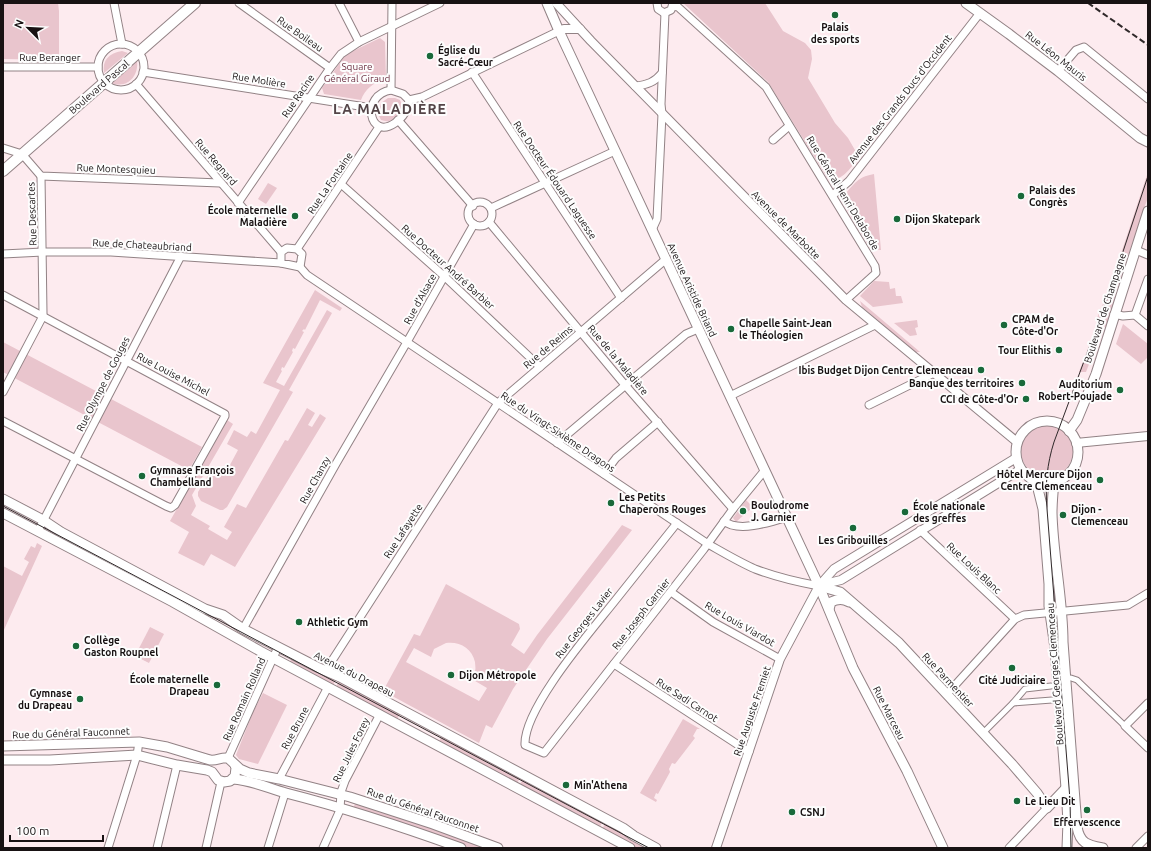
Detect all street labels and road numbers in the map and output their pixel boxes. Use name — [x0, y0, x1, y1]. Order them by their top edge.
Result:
street label: Rue Boileau — [275, 14, 325, 54]
street label: Rue Léon Mauris — [1023, 29, 1089, 83]
street label: Avenue des Grands Ducs d'Occident — [846, 32, 954, 166]
street label: Rue Beranger — [19, 52, 81, 63]
street label: Boulevard Pascal — [67, 58, 131, 116]
street label: Rue Molière — [231, 70, 287, 90]
street label: Rue Racine — [280, 72, 316, 120]
street label: Rue Docteur Édouard Laguesse — [511, 118, 600, 241]
street label: Rue Général Henri Delaborde — [805, 134, 881, 252]
street label: Rue Regnard — [193, 137, 239, 187]
street label: Rue La Fontaine — [305, 150, 355, 216]
street label: Rue Montesquieu — [76, 162, 156, 176]
street label: Rue Descartes — [25, 182, 39, 246]
street label: Avenue de Marbotte — [749, 188, 823, 262]
street label: Rue Docteur André Barbier — [399, 222, 497, 312]
street label: Rue de Chateaubriand — [92, 237, 192, 253]
street label: Avenue Aristide Briand — [665, 241, 719, 339]
street label: Boulevard de Champagne — [1082, 252, 1128, 364]
street label: Rue d'Alsace — [402, 272, 438, 326]
street label: Rue de Reims — [521, 323, 575, 371]
street label: Rue de la Maladière — [585, 323, 651, 397]
street label: Rue Olympe de Gouges — [74, 335, 132, 433]
street label: Rue Louise Michel — [135, 350, 211, 398]
street label: Rue du Vingt-Sixième Dragons — [499, 390, 617, 474]
street label: Rue Chanzy — [298, 454, 332, 505]
street label: Rue Lafayette — [381, 502, 425, 560]
street label: Rue Louis Blanc — [945, 540, 1004, 596]
street label: Rue Joseph Garnier — [610, 576, 672, 652]
street label: Rue Georges Lavier — [553, 585, 615, 660]
street label: Rue Louis Viardot — [703, 599, 777, 649]
street label: Boulevard Georges Clemenceau — [1045, 602, 1065, 746]
street label: Avenue du Drapeau — [312, 649, 396, 699]
street label: Rue Parmentier — [920, 651, 976, 710]
street label: Rue Romain Rolland — [221, 656, 267, 742]
street label: Rue Auguste Fremiet — [731, 665, 773, 757]
street label: Rue Sadi Carnot — [654, 676, 720, 724]
street label: Rue Marceau — [871, 685, 907, 741]
street label: Rue Brune — [279, 705, 311, 751]
street label: Rue Jules Forey — [331, 716, 371, 784]
street label: Rue du Général Fauconnet — [12, 725, 130, 741]
street label: Rue du Général Fauconnet — [365, 786, 481, 834]

